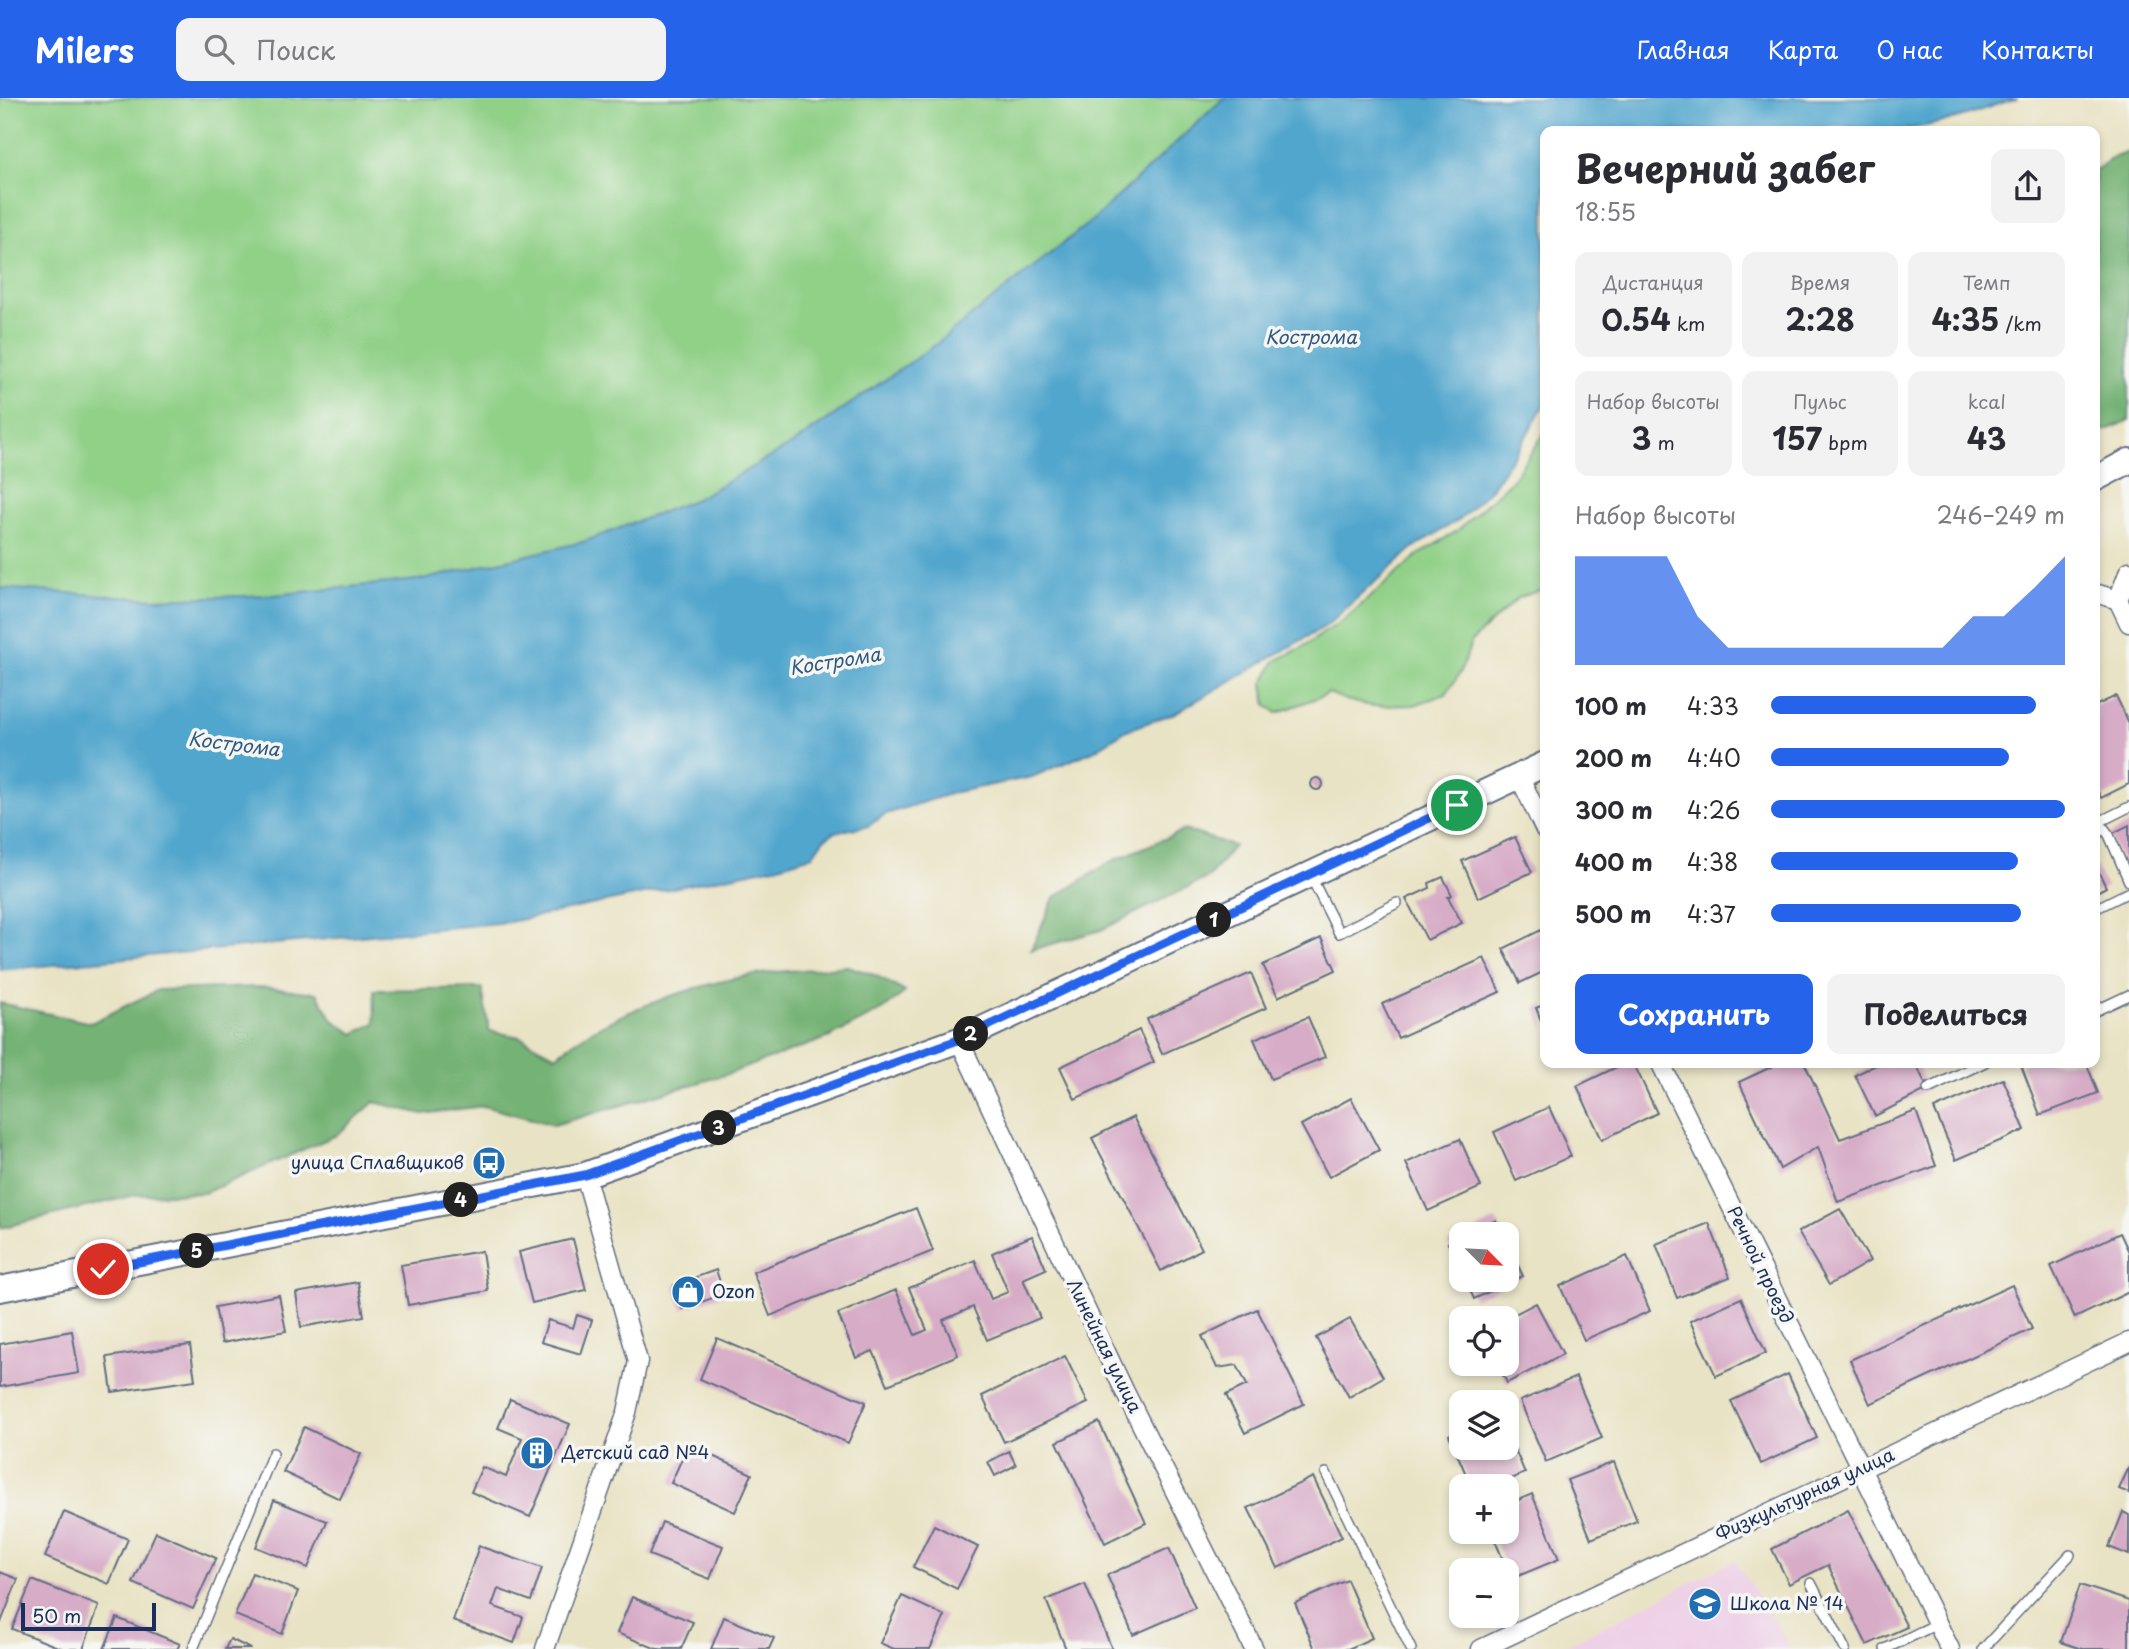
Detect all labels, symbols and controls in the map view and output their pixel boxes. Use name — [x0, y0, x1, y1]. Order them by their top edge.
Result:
search box — [176, 18, 666, 81]
text: Milers — [35, 24, 134, 74]
icon: search — [200, 30, 238, 68]
text: Поиск — [256, 30, 335, 69]
text: Главная — [1637, 31, 1730, 67]
text: Карта — [1768, 31, 1838, 67]
text: О нас — [1876, 31, 1943, 67]
text: Контакты — [1981, 31, 2094, 67]
text: Вечерний забег — [1575, 139, 1875, 196]
button: share — [1991, 149, 2065, 223]
text: 18:55 — [1575, 194, 1636, 229]
text: Дистанция — [1603, 268, 1704, 296]
text: Время — [1790, 268, 1850, 296]
text: Темп — [1963, 268, 2011, 296]
text: 0.54 — [1601, 296, 1671, 341]
text: 2:28 — [1785, 296, 1855, 341]
text: 4:35 — [1931, 296, 1999, 341]
text: km — [1671, 309, 1705, 337]
text: /km — [1999, 309, 2042, 337]
water label: Кострома — [1265, 322, 1358, 350]
text: Набор высоты — [1587, 387, 1720, 415]
text: Пульс — [1793, 387, 1847, 415]
text: kcal — [1968, 387, 2006, 415]
text: 3 — [1632, 415, 1651, 460]
text: 157 — [1772, 415, 1822, 460]
text: 43 — [1967, 415, 2006, 460]
text: m — [1651, 428, 1675, 456]
text: bpm — [1822, 428, 1868, 456]
text: Набор высоты — [1575, 497, 1736, 532]
text: 246–249 m — [1937, 497, 2065, 532]
water label: Кострома — [787, 639, 884, 681]
text: 100 m — [1575, 688, 1647, 723]
text: 4:33 — [1687, 688, 1739, 723]
water label: Кострома — [187, 724, 283, 763]
text: 200 m — [1575, 740, 1652, 775]
text: 4:40 — [1687, 740, 1741, 775]
pin — [1427, 775, 1487, 835]
icon: arrive — [1438, 786, 1476, 824]
text: 300 m — [1575, 792, 1653, 827]
text: 4:26 — [1687, 792, 1740, 827]
text: 400 m — [1575, 844, 1653, 879]
text: 4:38 — [1687, 844, 1738, 879]
text: 500 m — [1575, 896, 1652, 931]
text: 4:37 — [1687, 896, 1736, 931]
pin: 1 — [1196, 902, 1232, 938]
text: 1 — [1209, 905, 1218, 933]
button: Сохранить — [1575, 974, 1813, 1054]
button: Поделиться — [1827, 974, 2065, 1054]
pin: 2 — [954, 1016, 988, 1052]
text: 2 — [964, 1019, 977, 1047]
pin: 3 — [702, 1110, 736, 1146]
text: 3 — [712, 1113, 725, 1141]
bus stop icon: улица Сплавщиков — [470, 1144, 508, 1182]
place label: улица Сплавщиков — [291, 1148, 464, 1175]
pin: 4 — [444, 1182, 478, 1218]
text: 4 — [454, 1185, 467, 1213]
street label: Речной проезд — [1721, 1201, 1801, 1328]
north arrow — [1449, 1222, 1519, 1292]
map controls — [1449, 1222, 1519, 1628]
pin: 5 — [180, 1234, 214, 1268]
text: 5 — [190, 1236, 203, 1264]
pin — [73, 1239, 133, 1299]
icon: check — [84, 1250, 122, 1288]
shop icon: Ozon — [669, 1273, 707, 1311]
street label: Линейная улица — [1061, 1274, 1150, 1418]
place label: Ozon — [712, 1277, 755, 1304]
button: locate — [1449, 1306, 1519, 1376]
button: layers — [1449, 1390, 1519, 1460]
building icon: Детский сад №4 — [518, 1434, 556, 1472]
place label: Детский сад №4 — [561, 1438, 709, 1465]
street label: Физкультурная улица — [1711, 1440, 1899, 1547]
button: + — [1449, 1474, 1519, 1544]
button: − — [1449, 1558, 1519, 1628]
school or university icon: Школа № 14 — [1686, 1585, 1724, 1623]
place label: Школа № 14 — [1730, 1589, 1844, 1616]
scale bar — [21, 1600, 156, 1632]
text: 50 m — [32, 1601, 81, 1629]

